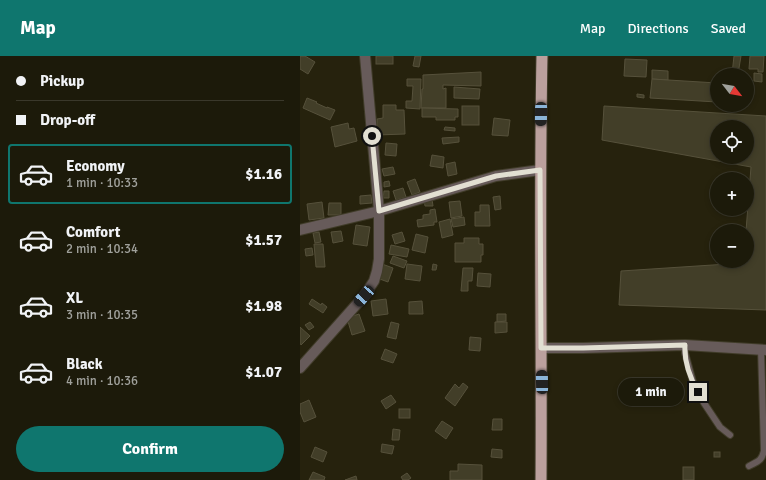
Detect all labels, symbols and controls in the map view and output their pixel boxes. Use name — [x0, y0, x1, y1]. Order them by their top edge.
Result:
text: Map — [20, 16, 56, 40]
text: Map — [580, 20, 606, 37]
text: Directions — [628, 20, 689, 37]
text: Saved — [711, 20, 746, 37]
north arrow — [710, 68, 754, 112]
map controls — [710, 68, 754, 268]
text: Pickup — [40, 72, 84, 90]
car — [535, 102, 547, 126]
text: Drop-off — [40, 111, 95, 129]
button: locate — [710, 120, 754, 164]
route start — [363, 127, 381, 145]
icon: car — [18, 156, 54, 192]
text: Economy — [66, 157, 125, 175]
text: $1.16 — [245, 165, 282, 183]
button: + — [710, 172, 754, 216]
text: 1 min · 10:33 — [66, 175, 138, 191]
icon: car — [18, 222, 54, 258]
text: Comfort — [66, 223, 120, 241]
button: − — [710, 224, 754, 268]
text: $1.57 — [245, 231, 282, 249]
text: 2 min · 10:34 — [66, 241, 138, 257]
car — [352, 283, 376, 309]
icon: car — [18, 288, 54, 324]
text: XL — [66, 289, 83, 307]
text: $1.98 — [245, 297, 282, 315]
text: 3 min · 10:35 — [66, 307, 138, 323]
icon: car — [18, 354, 54, 390]
text: Black — [66, 355, 103, 373]
text: $1.07 — [245, 363, 282, 381]
car — [536, 370, 548, 394]
text: 4 min · 10:36 — [66, 373, 138, 389]
callout: 1 min — [618, 378, 684, 406]
route end — [689, 383, 707, 401]
text: 1 min — [635, 384, 667, 400]
button: Confirm — [16, 426, 284, 472]

